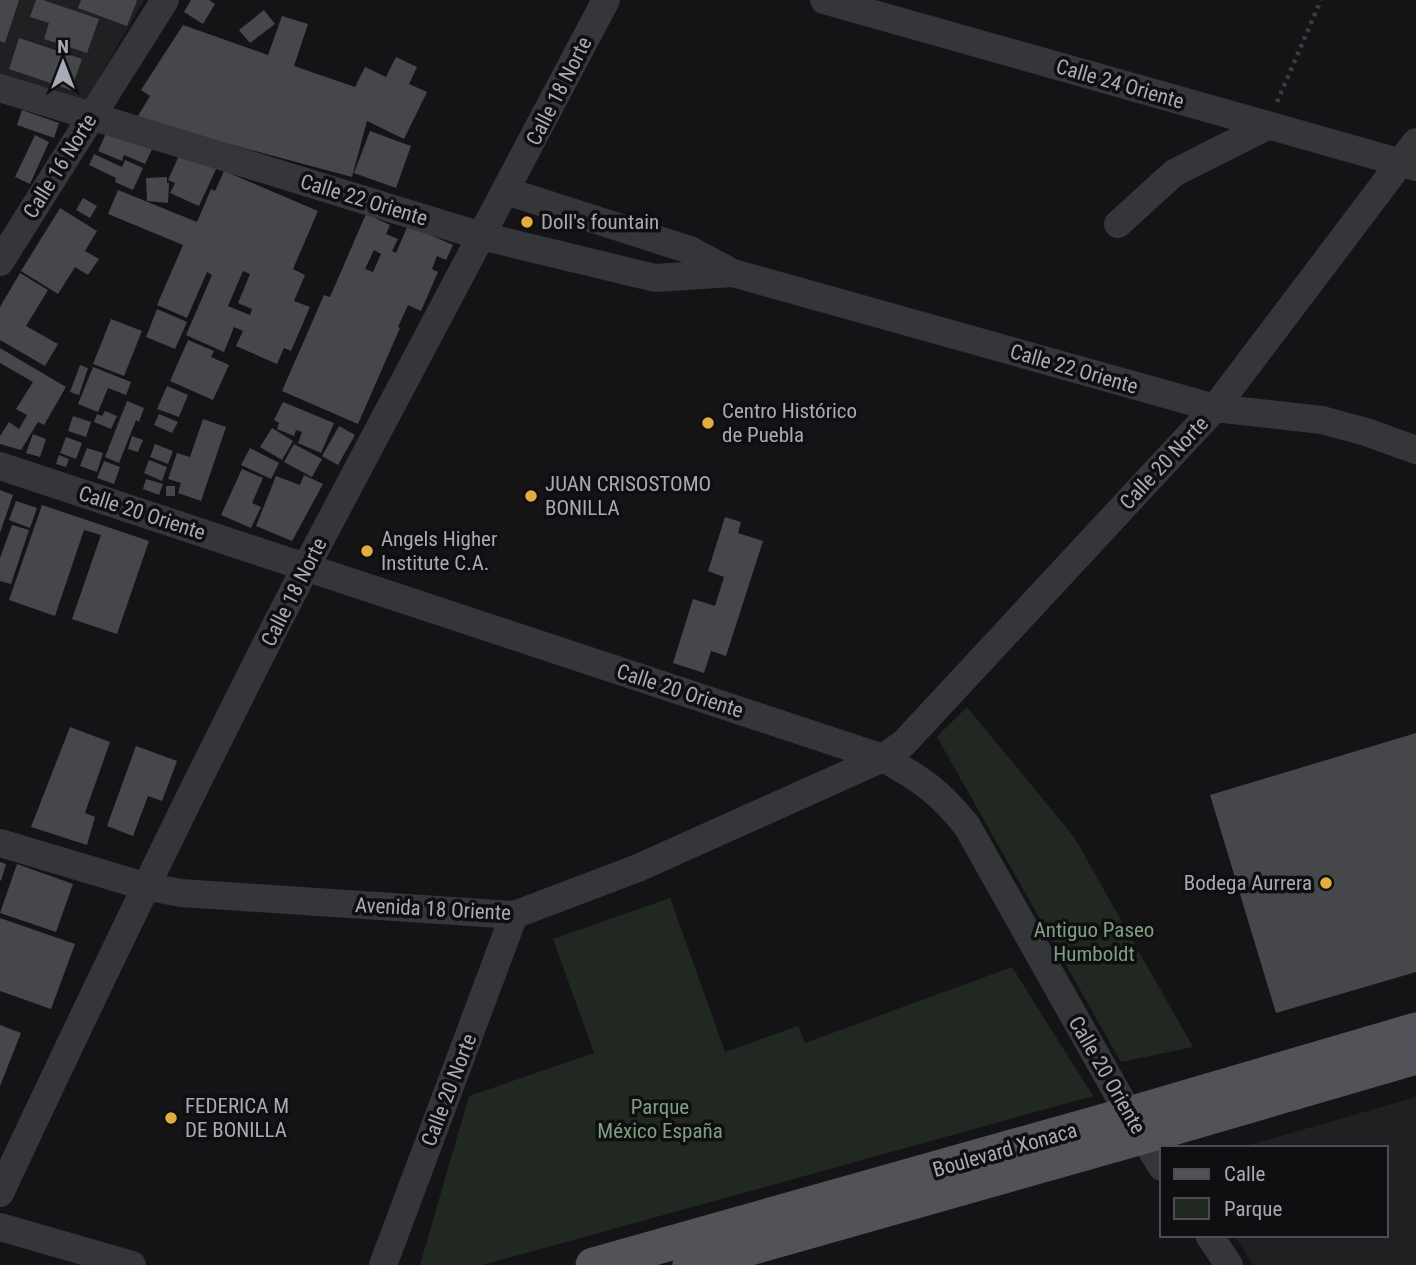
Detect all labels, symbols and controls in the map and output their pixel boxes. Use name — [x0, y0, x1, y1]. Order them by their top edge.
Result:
north arrow — [28, 28, 98, 98]
street label: Calle 18 Norte — [521, 33, 597, 149]
text: N — [57, 35, 69, 58]
street label: Calle 24 Oriente — [1053, 54, 1187, 114]
street label: Calle 16 Norte — [18, 109, 102, 223]
street label: Calle 22 Oriente — [298, 169, 431, 231]
place label: Doll's fountain — [541, 210, 659, 234]
marker: Doll's fountain — [519, 214, 535, 230]
street label: Calle 22 Oriente — [1007, 339, 1141, 399]
place label: Centro Histórico de Puebla — [722, 399, 857, 447]
street label: Calle 20 Norte — [1115, 411, 1213, 514]
marker: Centro Histórico de Puebla — [700, 415, 716, 431]
place label: JUAN CRISOSTOMO BONILLA — [545, 472, 711, 520]
street label: Calle 20 Oriente — [76, 481, 208, 545]
marker: JUAN CRISOSTOMO BONILLA — [523, 488, 539, 504]
place label: Angels Higher Institute C.A. — [381, 527, 497, 575]
street label: Calle 18 Norte — [256, 534, 332, 650]
marker: Angels Higher Institute C.A. — [359, 543, 375, 559]
street label: Calle 20 Oriente — [614, 659, 746, 723]
place label: Bodega Aurrera — [1184, 871, 1312, 895]
marker: Bodega Aurrera — [1318, 875, 1334, 891]
street label: Avenida 18 Oriente — [354, 893, 512, 925]
park label: Antiguo Paseo Humboldt — [1034, 918, 1154, 966]
street label: Calle 20 Oriente — [1064, 1012, 1150, 1138]
street label: Calle 20 Norte — [417, 1030, 481, 1150]
place label: FEDERICA M DE BONILLA — [185, 1094, 289, 1142]
park label: Parque México España — [597, 1095, 723, 1143]
marker: FEDERICA M DE BONILLA — [163, 1110, 179, 1126]
street label: Boulevard Xonaca — [930, 1118, 1080, 1182]
legend — [1160, 1146, 1388, 1237]
text: Calle — [1224, 1162, 1266, 1186]
text: Parque — [1224, 1197, 1282, 1221]

